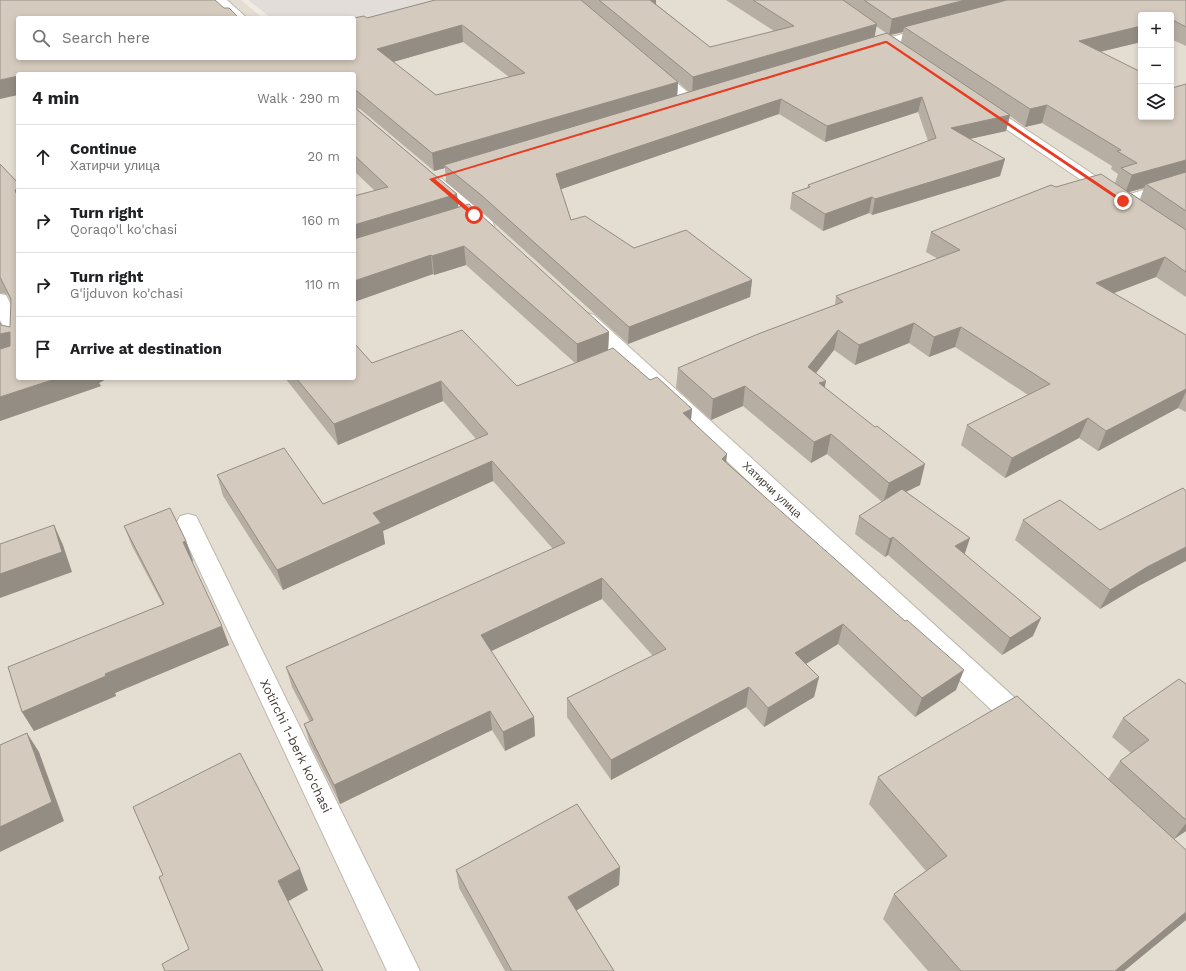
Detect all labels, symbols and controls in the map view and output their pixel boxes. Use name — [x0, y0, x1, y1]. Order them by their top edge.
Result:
map controls — [1138, 12, 1174, 120]
button: + — [1138, 12, 1174, 48]
search box — [16, 16, 356, 60]
icon: search — [30, 27, 52, 49]
text: Search here — [62, 29, 150, 47]
button: − — [1138, 48, 1174, 84]
button: layers — [1138, 84, 1174, 120]
text: 4 min — [32, 88, 79, 108]
text: Walk · 290 m — [257, 91, 340, 106]
text: Continue — [70, 140, 137, 158]
icon: ahead — [32, 146, 54, 168]
text: 20 m — [308, 149, 340, 164]
text: Хатирчи улица — [70, 158, 160, 173]
route end — [1114, 192, 1132, 210]
text: Turn right — [70, 204, 143, 222]
route start — [465, 206, 483, 224]
icon: right — [32, 210, 54, 232]
text: 160 m — [302, 213, 340, 228]
text: Qoraqo'l ko'chasi — [70, 222, 177, 237]
text: Turn right — [70, 268, 143, 286]
icon: right — [32, 274, 54, 296]
text: 110 m — [305, 277, 340, 292]
text: G'ijduvon ko'chasi — [70, 286, 183, 301]
icon: arrive — [32, 338, 54, 360]
text: Arrive at destination — [70, 340, 222, 358]
street label: Хатирчи улица — [740, 459, 805, 521]
street label: Xotirchi 1-berk ko'chasi — [257, 677, 335, 815]

